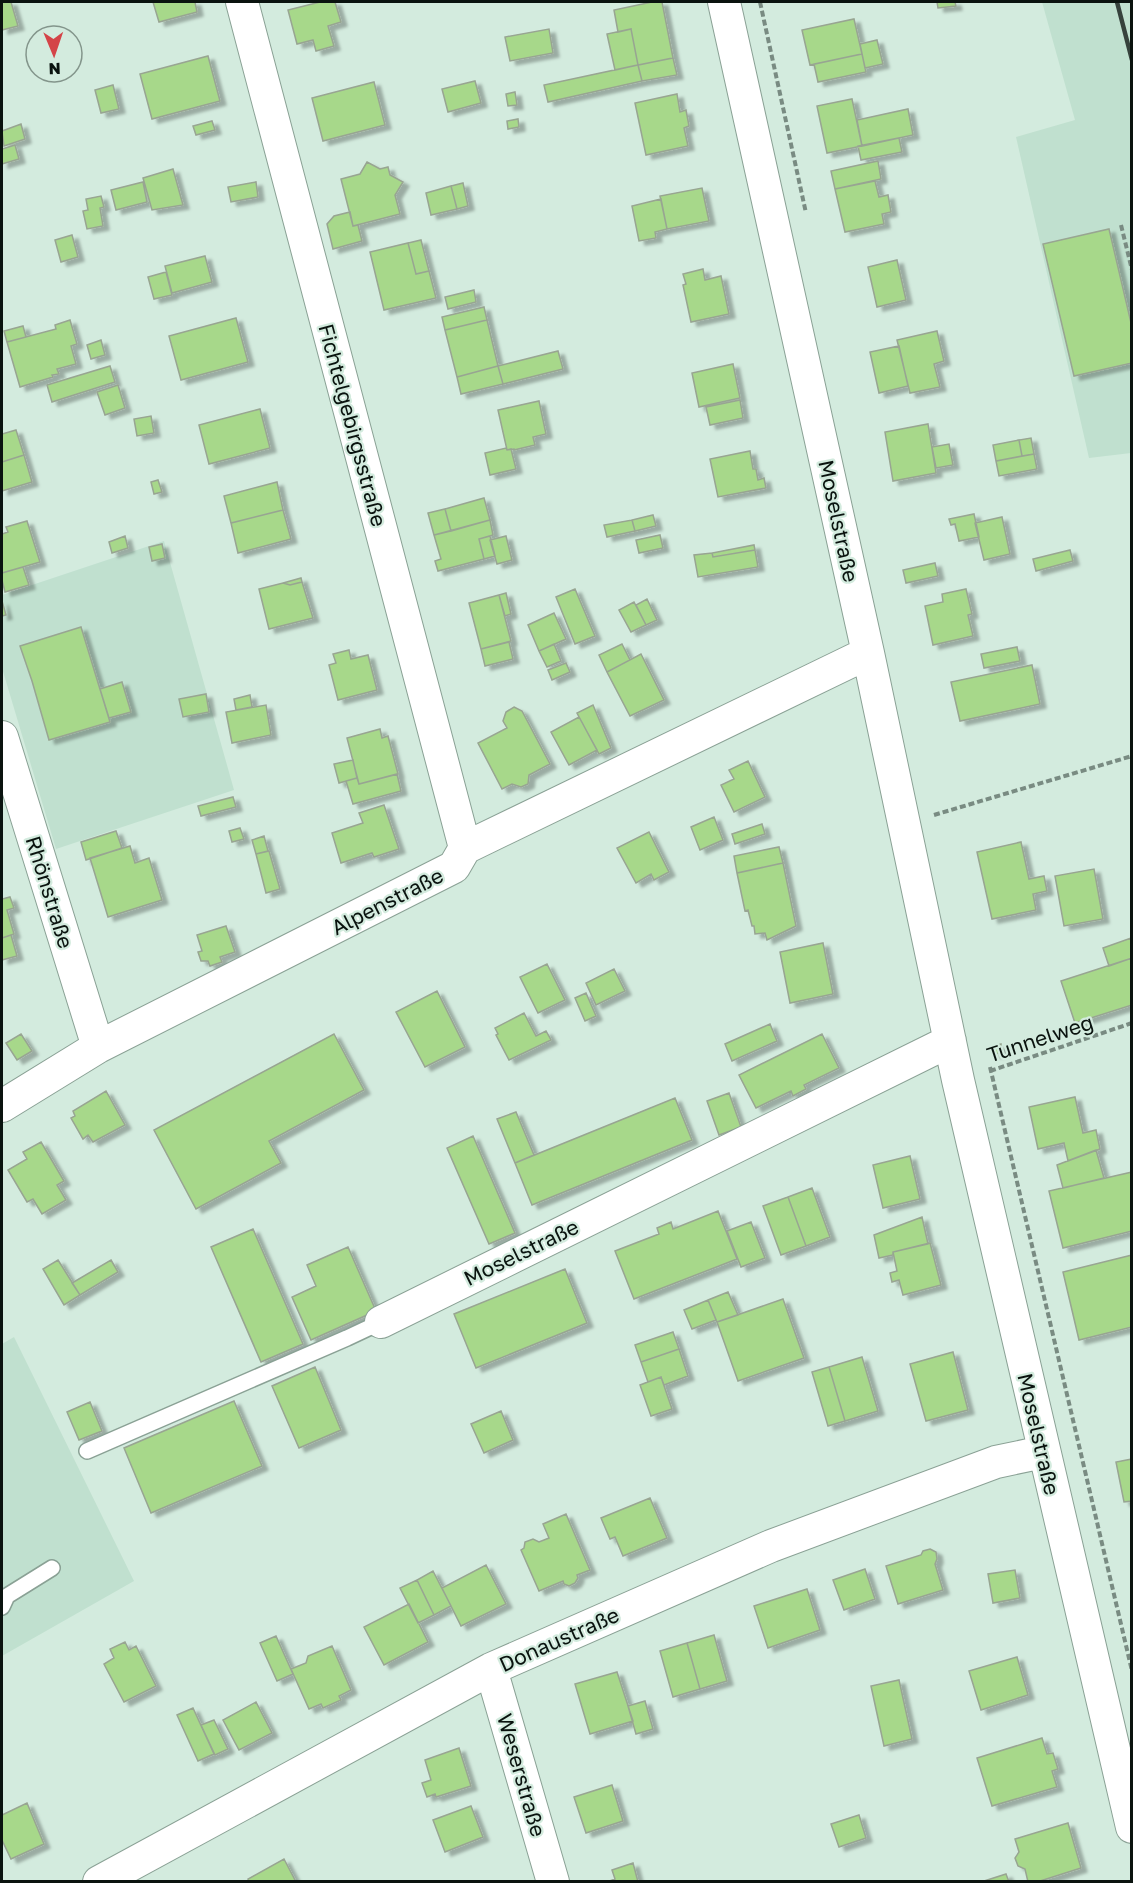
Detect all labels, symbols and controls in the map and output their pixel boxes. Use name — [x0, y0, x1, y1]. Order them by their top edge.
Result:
north arrow — [24, 24, 84, 84]
text: N — [48, 59, 61, 79]
street label: Fichtelgebirgsstraße — [313, 321, 393, 529]
street label: Moselstraße — [813, 457, 865, 585]
street label: Rhönstraße — [21, 833, 79, 951]
street label: Alpenstraße — [327, 862, 447, 940]
street label: Tunnelweg — [984, 1009, 1096, 1067]
street label: Moselstraße — [459, 1213, 583, 1291]
street label: Moselstraße — [1012, 1370, 1066, 1498]
street label: Donaustraße — [495, 1601, 623, 1677]
street label: Weserstraße — [492, 1710, 552, 1840]

